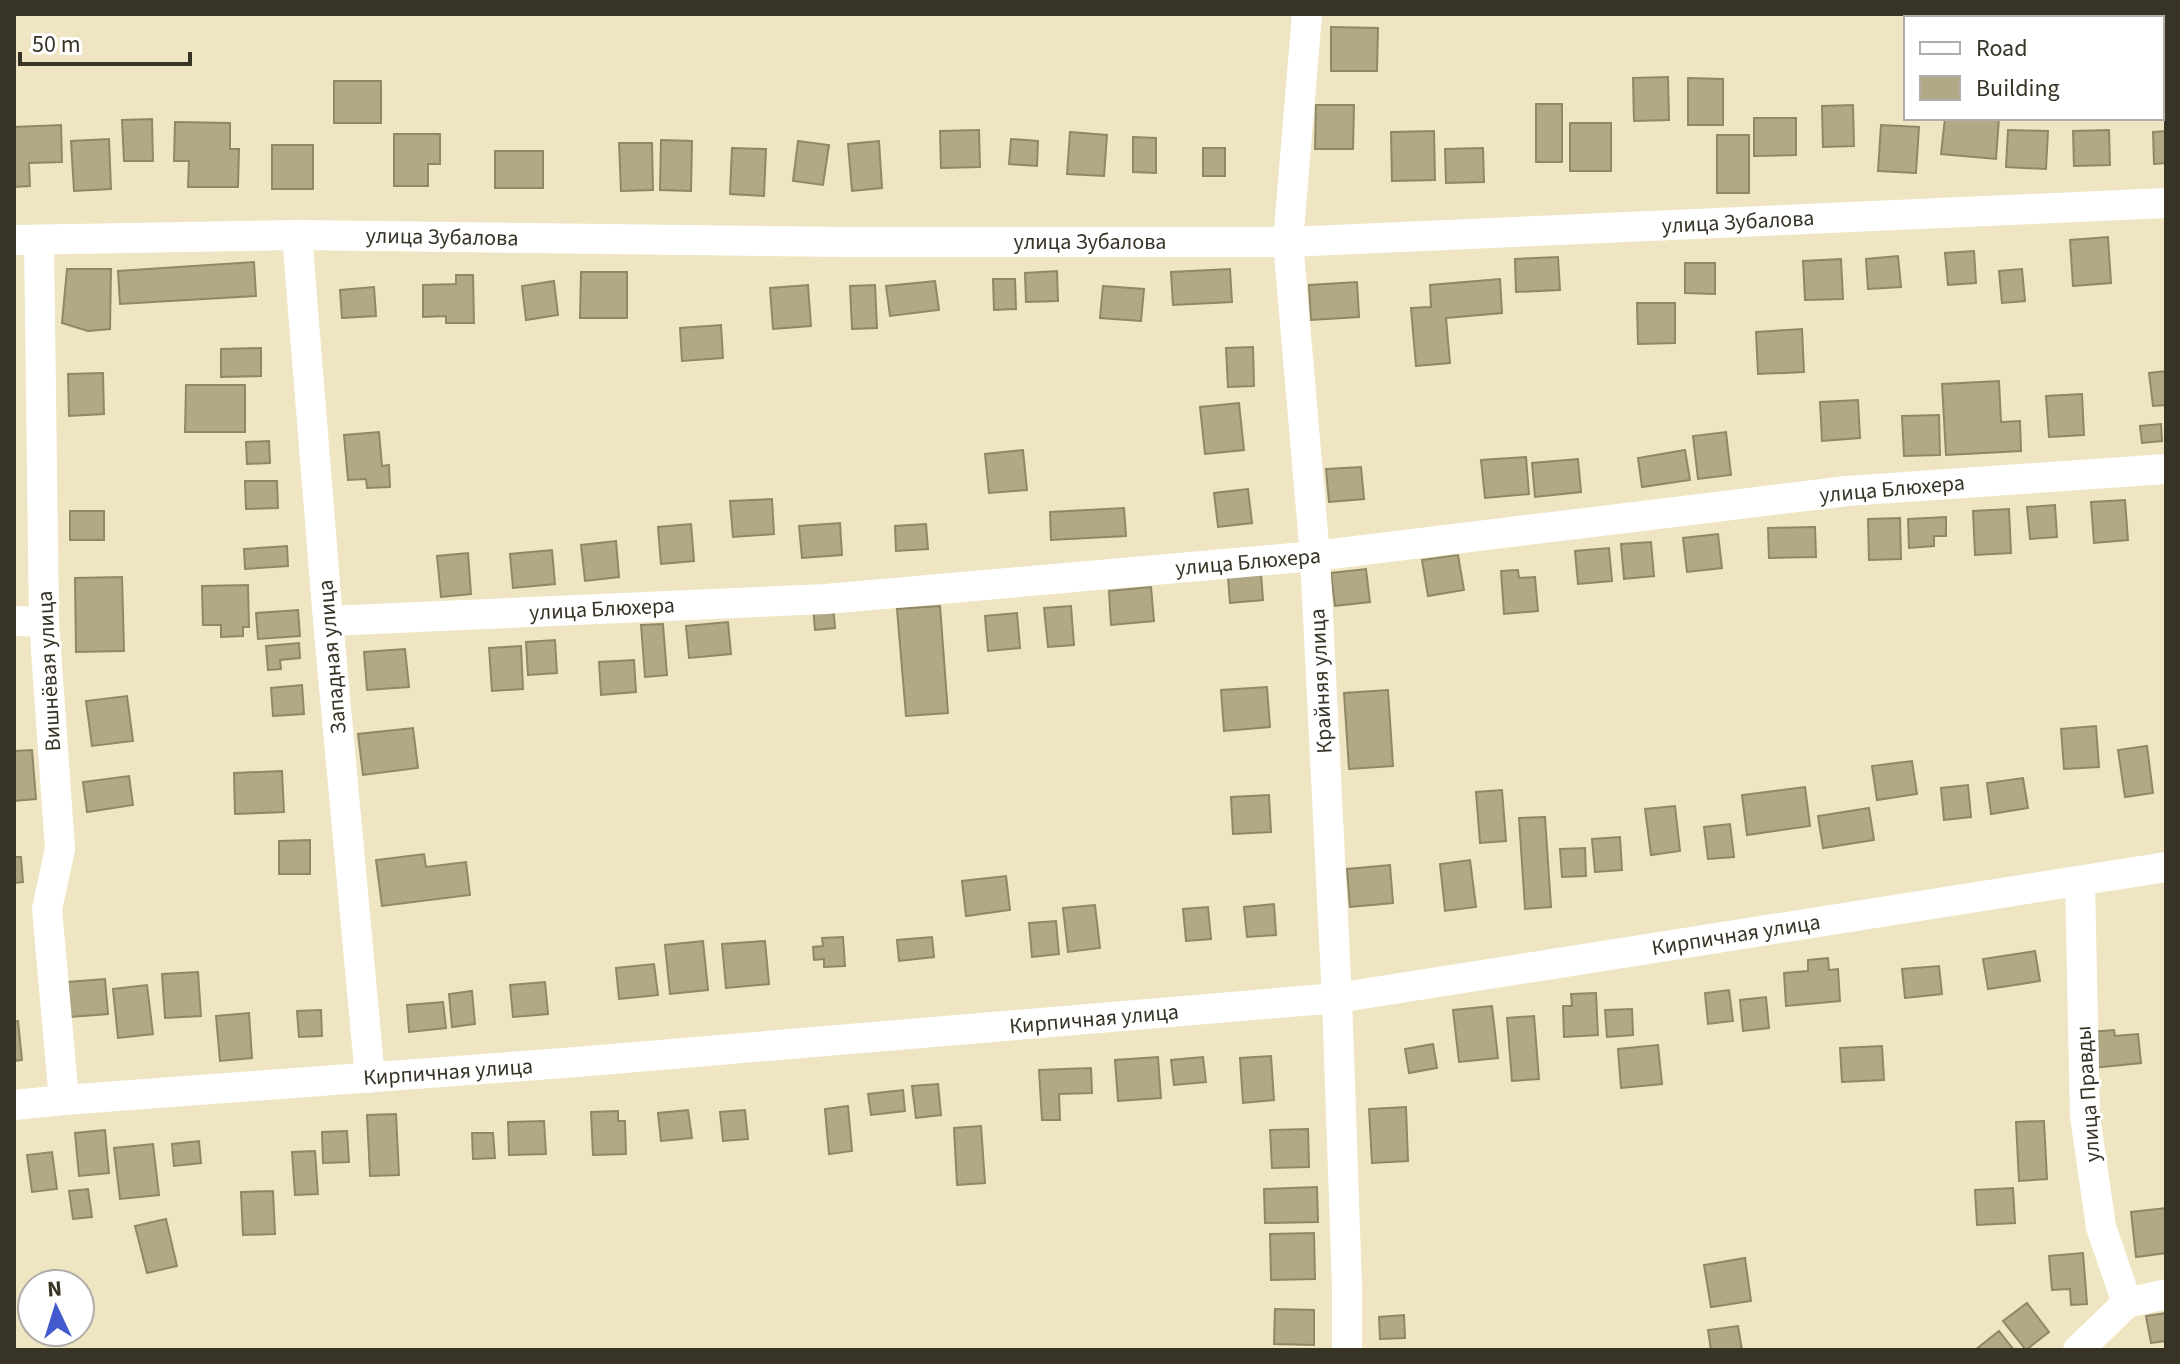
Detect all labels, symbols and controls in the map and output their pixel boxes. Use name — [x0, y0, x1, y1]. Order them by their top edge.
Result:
scale bar — [20, 16, 190, 66]
legend — [1904, 16, 2164, 120]
text: 50 m — [32, 27, 81, 62]
text: Road — [1976, 31, 2028, 66]
text: Building — [1976, 71, 2060, 106]
street label: улица Зубалова — [1661, 202, 1815, 242]
street label: улица Зубалова — [365, 220, 519, 254]
street label: улица Зубалова — [1014, 226, 1166, 258]
street label: улица Блюхера — [1818, 467, 1966, 511]
street label: улица Блюхера — [1174, 540, 1322, 584]
street label: Западная улица — [309, 578, 355, 736]
street label: улица Блюхера — [528, 589, 676, 629]
street label: Вишнёвая улица — [29, 590, 69, 752]
street label: Крайняя улица — [1301, 608, 1341, 754]
street label: Кирпичная улица — [1649, 906, 1823, 964]
street label: Кирпичная улица — [1008, 996, 1180, 1042]
street label: улица Правды — [2067, 1025, 2109, 1163]
street label: Кирпичная улица — [362, 1050, 534, 1094]
north arrow — [16, 1268, 96, 1348]
text: N — [46, 1273, 63, 1306]

